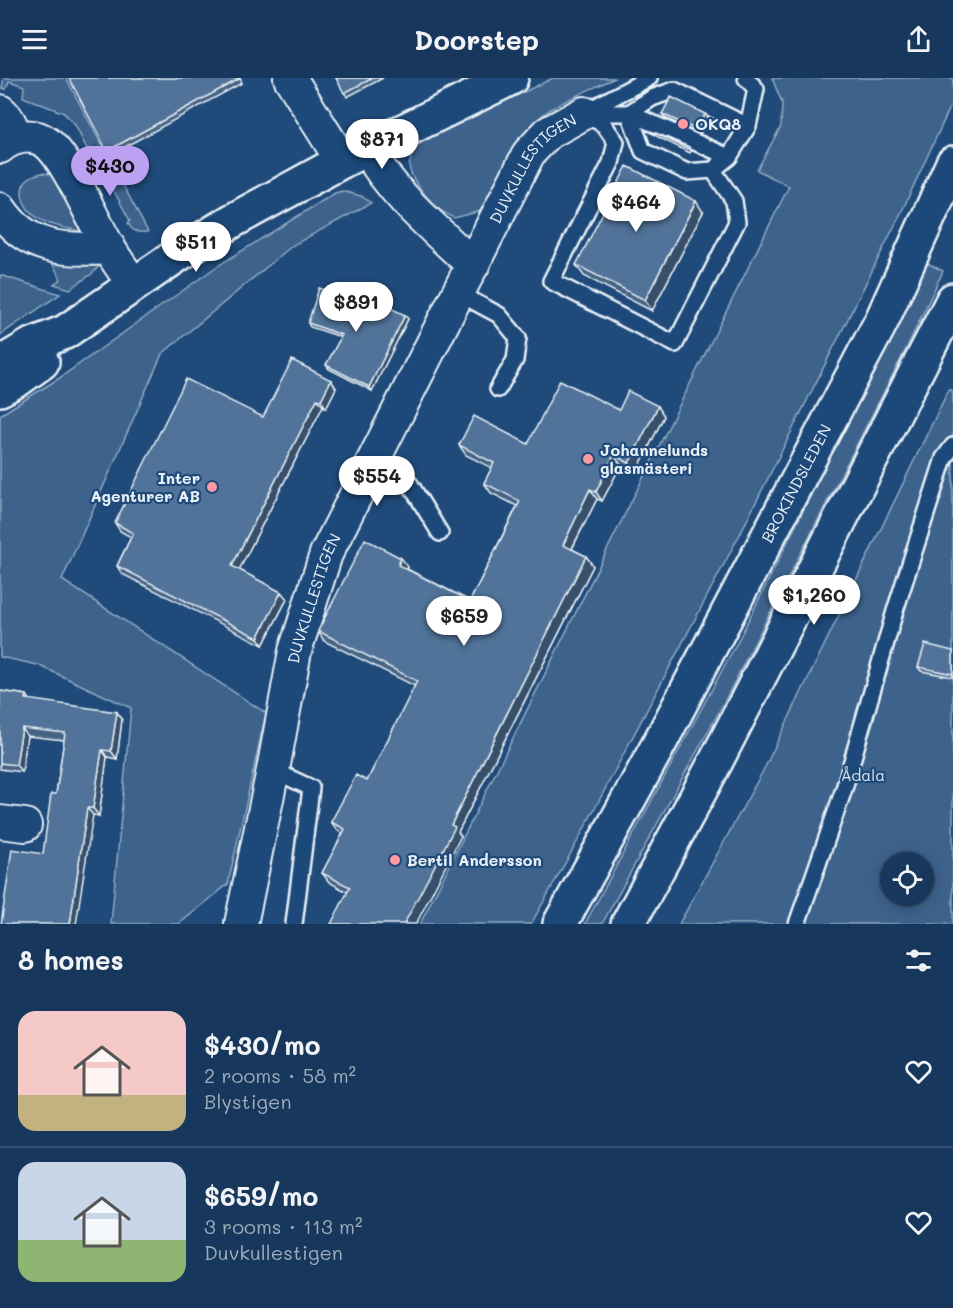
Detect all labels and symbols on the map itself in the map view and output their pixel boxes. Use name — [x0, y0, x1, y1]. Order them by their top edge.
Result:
street label: DUVKULLESTIGEN — [484, 108, 580, 227]
place label: OKQ8 — [695, 113, 741, 134]
marker: OKQ8 — [676, 117, 690, 131]
pin: $871 — [346, 119, 418, 170]
pin: $430 — [74, 146, 146, 197]
pin: $464 — [600, 182, 672, 233]
pin: $511 — [160, 222, 232, 273]
pin: $891 — [320, 282, 392, 333]
street label: BROKINDSLEDEN — [756, 420, 835, 546]
place label: Johannelunds glasmästeri — [600, 439, 708, 478]
marker: Johannelunds glasmästeri — [581, 452, 595, 466]
pin: $554 — [341, 456, 413, 507]
place label: Inter Agenturer AB — [90, 467, 200, 506]
marker: Inter Agenturer AB — [205, 480, 219, 494]
street label: DUVKULLESTIGEN — [282, 529, 345, 665]
pin: $1,260 — [765, 575, 863, 626]
pin: $659 — [428, 596, 500, 647]
park label: Ådala — [841, 764, 885, 785]
place label: Bertil Andersson — [407, 849, 542, 870]
marker: Bertil Andersson — [388, 853, 402, 867]

